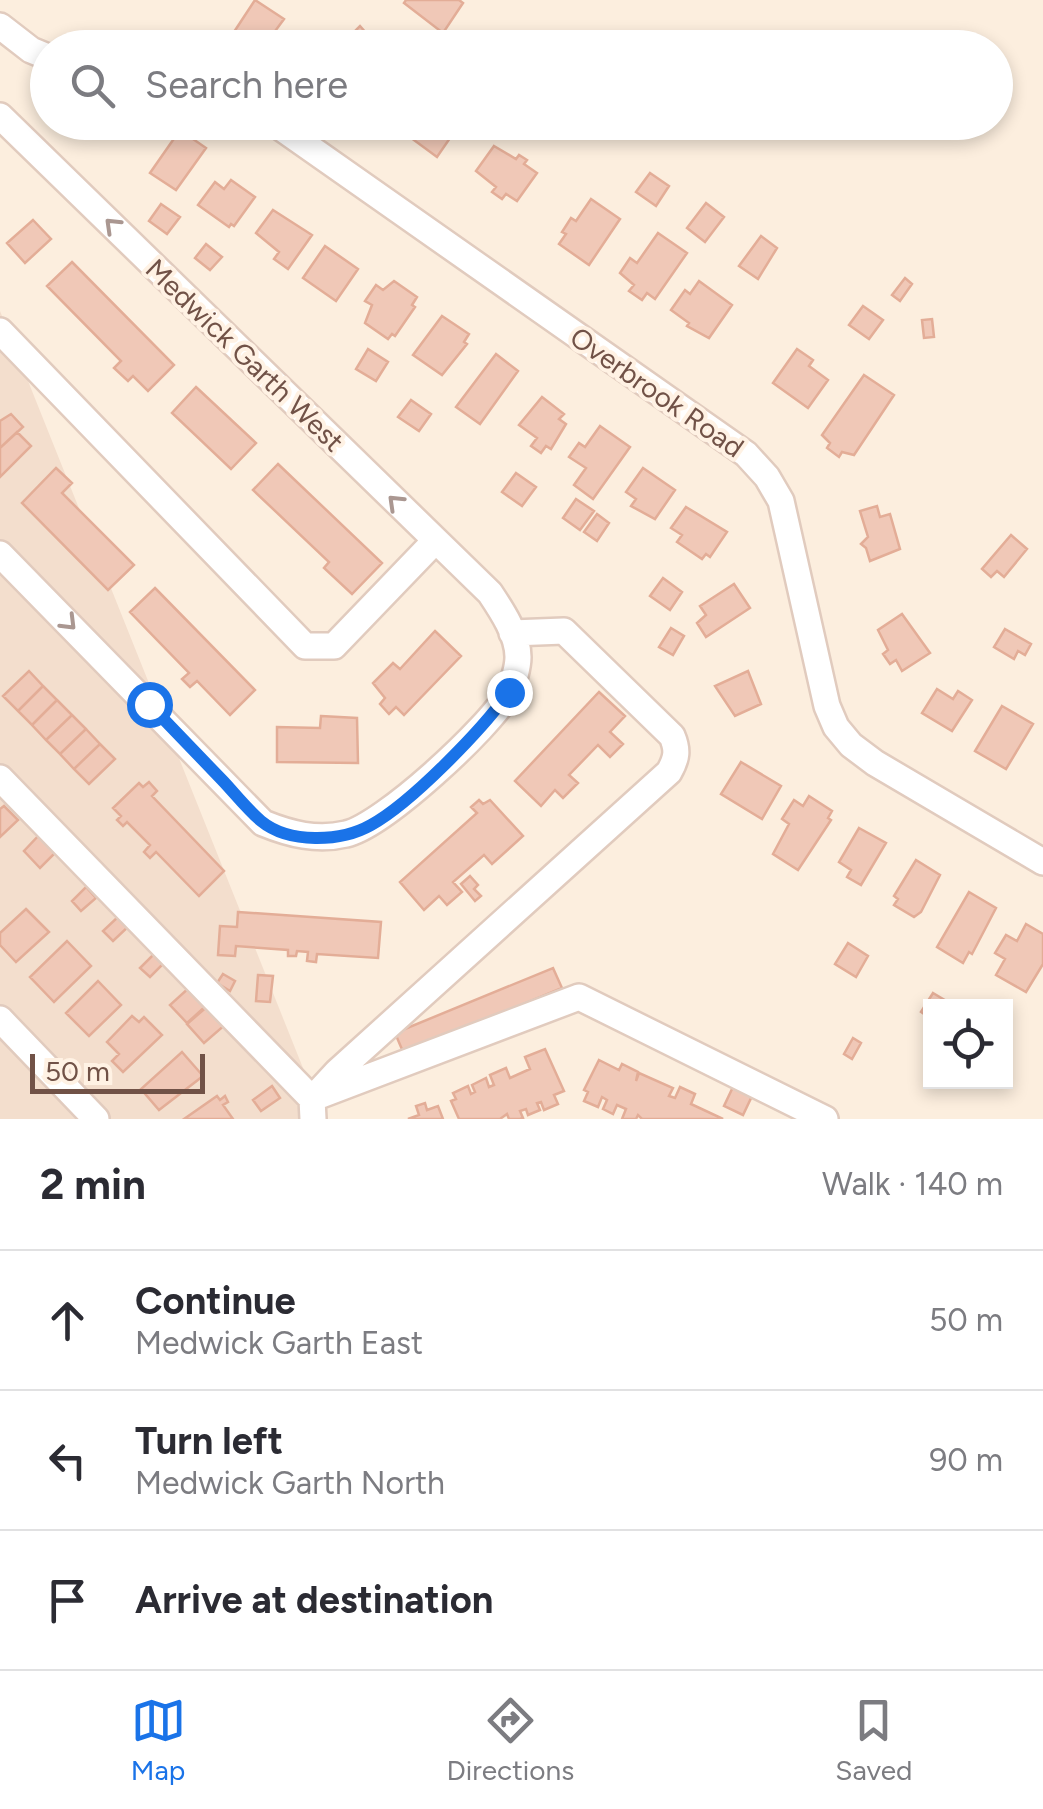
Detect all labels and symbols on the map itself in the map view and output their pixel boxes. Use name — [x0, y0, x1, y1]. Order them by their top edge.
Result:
one-way arrow — [106, 219, 124, 237]
street label: Medwick Garth West — [139, 252, 351, 458]
street label: Overbrook Road — [564, 320, 750, 464]
one-way arrow — [388, 495, 406, 513]
one-way arrow — [57, 611, 75, 629]
route end — [487, 670, 533, 716]
route start — [127, 682, 173, 728]
scale bar — [30, 1049, 205, 1094]

